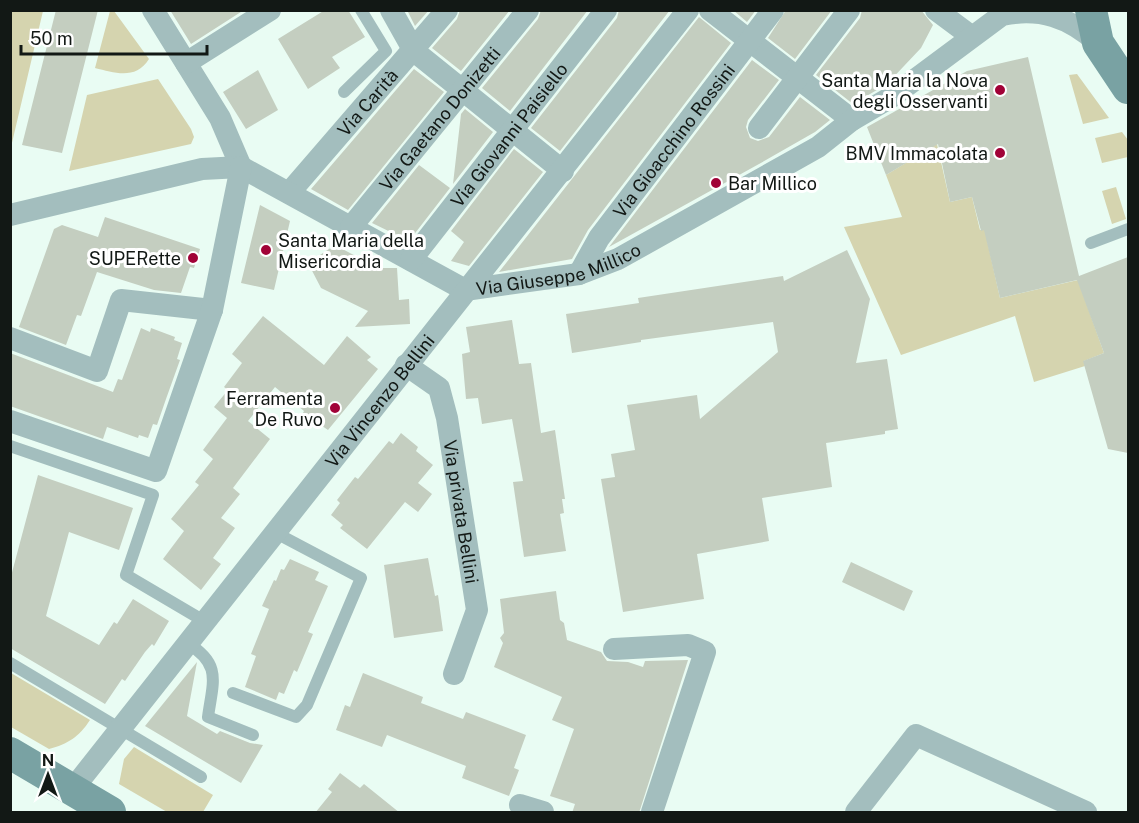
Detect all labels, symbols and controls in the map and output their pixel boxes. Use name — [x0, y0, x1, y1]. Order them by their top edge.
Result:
scale bar — [21, 18, 207, 56]
text: 50 m — [30, 28, 73, 49]
street label: Via Gaetano Donizetti — [375, 42, 504, 195]
street label: Via Giovanni Paisiello — [446, 58, 571, 211]
street label: Via Gioacchino Rossini — [608, 59, 739, 221]
street label: Via Carità — [333, 64, 402, 140]
place label: Santa Maria la Nova degli Osservanti — [821, 70, 988, 112]
marker: Santa Maria la Nova degli Osservanti — [993, 83, 1007, 97]
place label: BMV Immacolata — [846, 143, 988, 164]
marker: BMV Immacolata — [993, 146, 1007, 160]
place label: Bar Millico — [728, 173, 817, 194]
marker: Bar Millico — [709, 176, 723, 190]
place label: Santa Maria della Misericordia — [278, 230, 424, 272]
street label: Via Giuseppe Millico — [475, 238, 644, 299]
marker: Santa Maria della Misericordia — [259, 243, 273, 257]
place label: SUPERette — [89, 248, 181, 269]
marker: SUPERette — [186, 251, 200, 265]
street label: Via Vincenzo Bellini — [321, 330, 438, 471]
place label: Ferramenta De Ruvo — [226, 388, 323, 430]
marker: Ferramenta De Ruvo — [328, 401, 342, 415]
street label: Via privata Bellini — [440, 438, 483, 585]
north arrow — [18, 745, 78, 805]
text: N — [42, 751, 54, 770]

